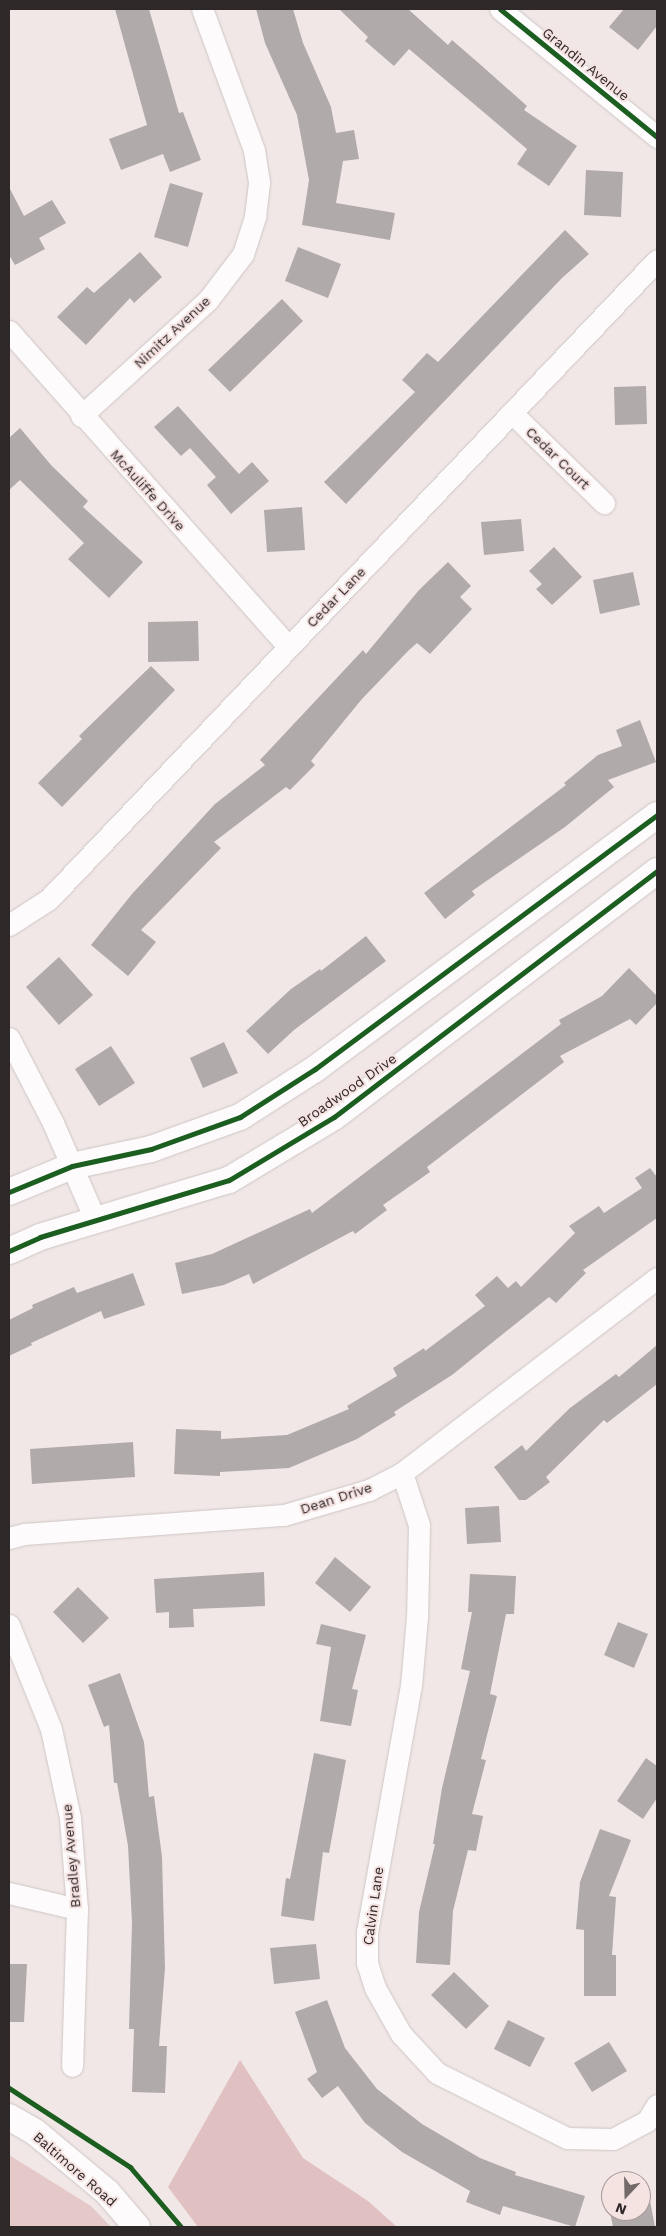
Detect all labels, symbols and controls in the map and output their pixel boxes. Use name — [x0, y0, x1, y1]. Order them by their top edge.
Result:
street label: Grandin Avenue — [539, 24, 633, 104]
street label: Nimitz Avenue — [130, 292, 214, 372]
street label: Cedar Court — [522, 423, 594, 493]
street label: McAuliffe Drive — [107, 446, 189, 534]
street label: Cedar Lane — [303, 563, 369, 631]
street label: Broadwood Drive — [295, 1050, 399, 1130]
street label: Dean Drive — [298, 1479, 374, 1517]
street label: Bradley Avenue — [58, 1803, 84, 1909]
street label: Calvin Lane — [359, 1866, 387, 1946]
street label: Baltimore Road — [30, 2128, 120, 2210]
north arrow — [601, 2171, 651, 2221]
text: N — [613, 2200, 629, 2218]

